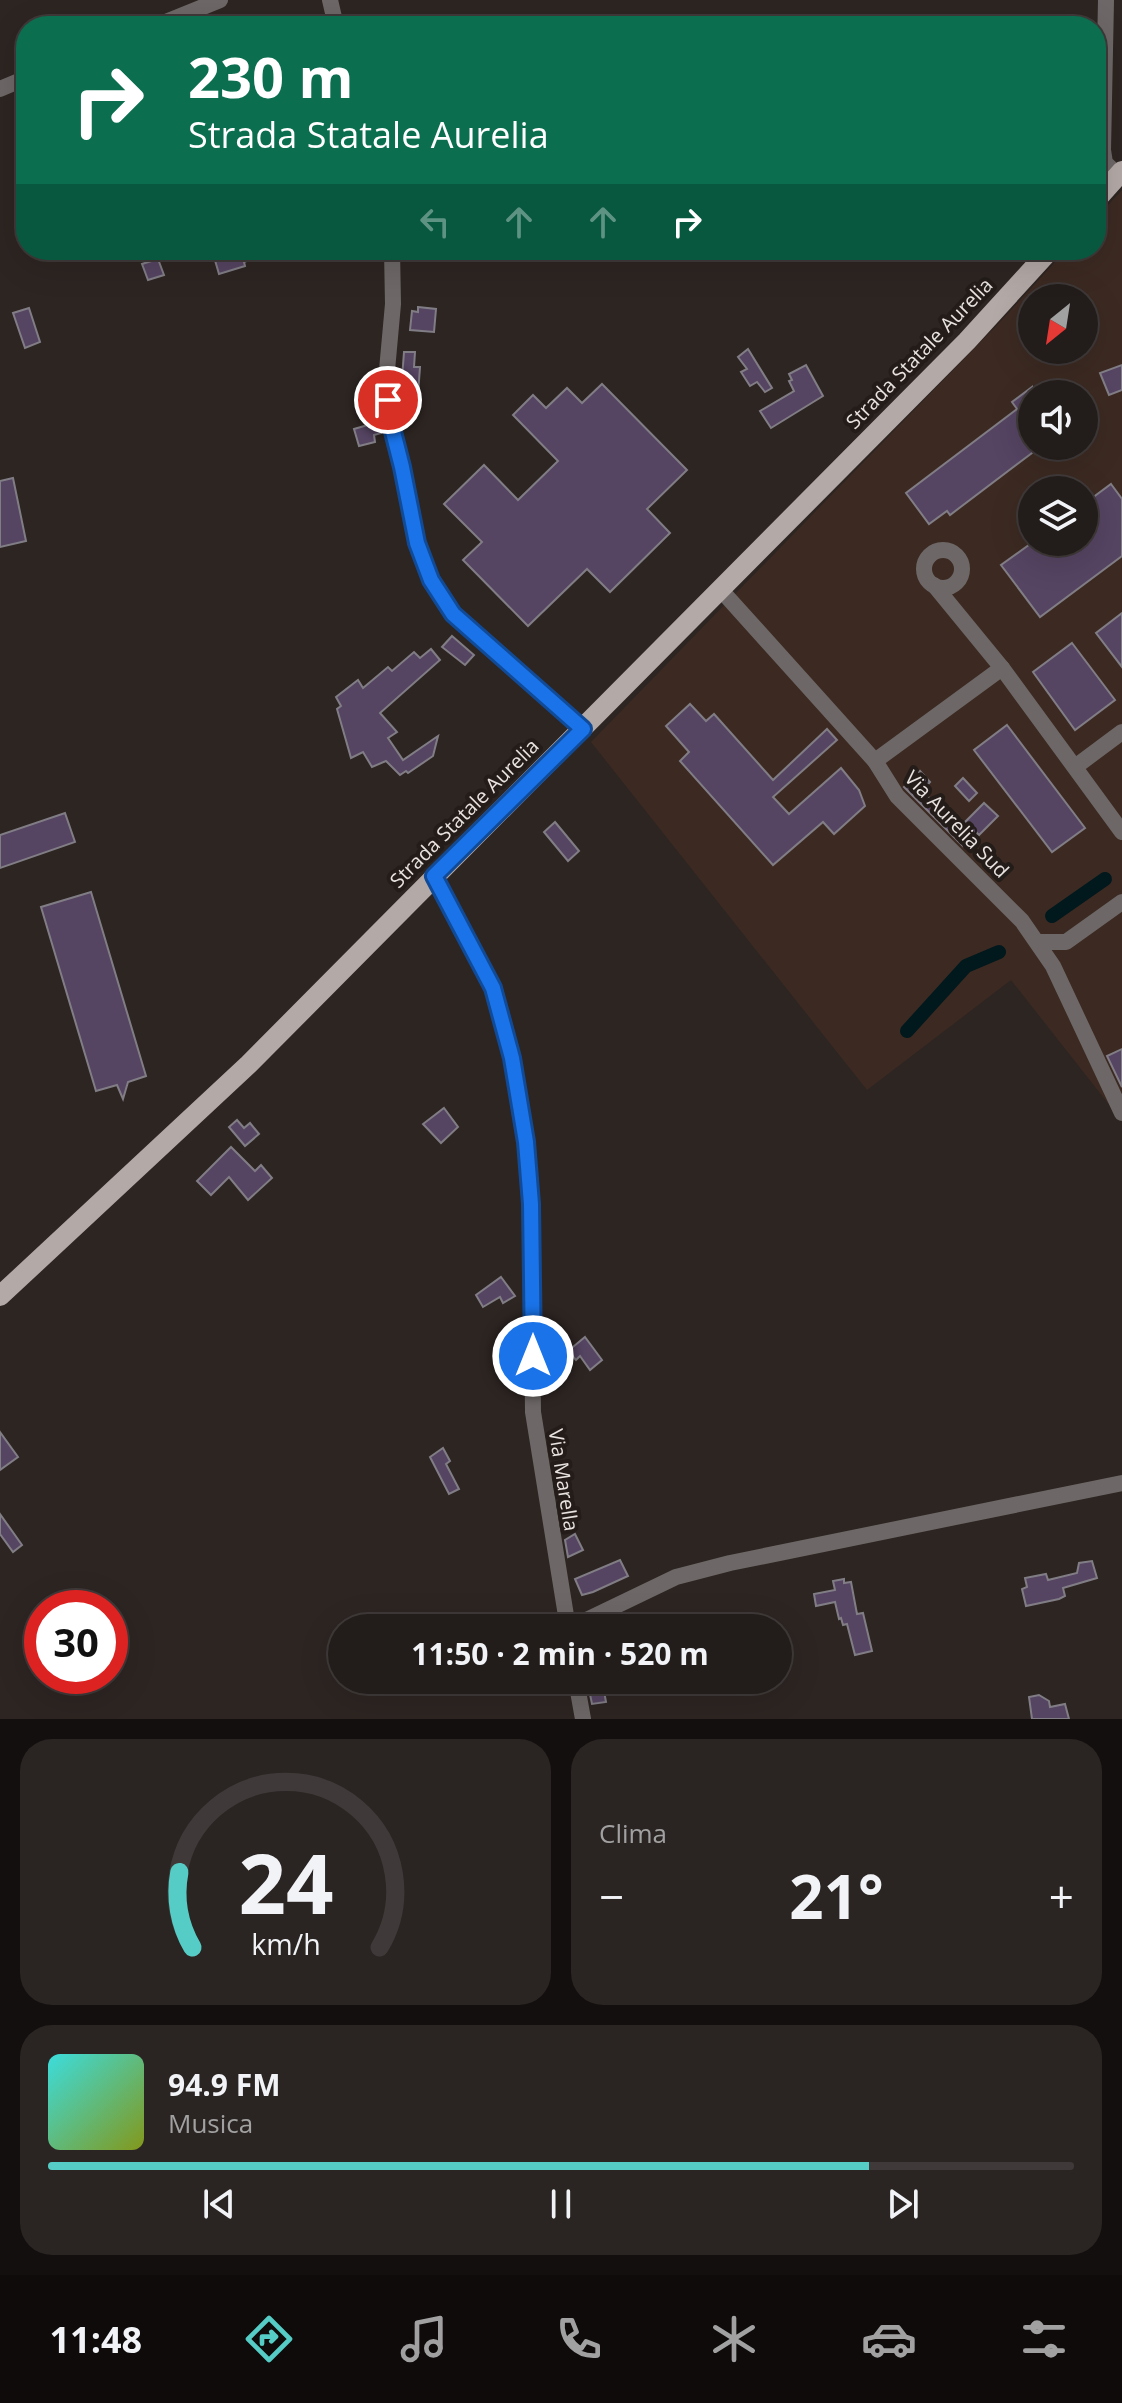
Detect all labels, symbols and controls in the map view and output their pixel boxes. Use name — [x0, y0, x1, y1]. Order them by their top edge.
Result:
text: 230 m — [188, 38, 354, 114]
icon: right — [56, 48, 160, 152]
text: Strada Statale Aurelia — [188, 110, 549, 159]
icon: left — [413, 200, 457, 244]
icon: ahead — [497, 200, 541, 244]
icon: ahead — [581, 200, 625, 244]
icon: right — [665, 200, 709, 244]
street label: Strada Statale Aurelia — [840, 272, 998, 434]
north arrow — [1018, 284, 1098, 364]
map controls — [1018, 284, 1098, 556]
pin — [354, 366, 422, 434]
icon: arrive — [366, 378, 410, 422]
button: sound — [1018, 380, 1098, 460]
button: layers — [1018, 476, 1098, 556]
street label: Strada Statale Aurelia — [384, 733, 544, 893]
street label: Via Aurelia Sud — [899, 764, 1015, 884]
position arrow — [491, 1314, 575, 1398]
street label: Via Marella — [543, 1427, 585, 1533]
speed limit sign: 30 — [24, 1590, 128, 1694]
text: 11:50 · 2 min · 520 m — [411, 1633, 709, 1674]
text: Clima — [599, 1815, 667, 1851]
text: 24 — [238, 1825, 333, 1938]
text: 21° — [789, 1855, 884, 1937]
text: − — [599, 1866, 624, 1926]
text: + — [1049, 1866, 1074, 1926]
text: km/h — [251, 1924, 320, 1963]
text: 94.9 FM — [168, 2064, 281, 2105]
text: Musica — [168, 2105, 253, 2141]
icon: previous — [197, 2182, 241, 2226]
icon: pause — [539, 2182, 583, 2226]
icon: next — [881, 2182, 925, 2226]
icon: directions — [241, 2311, 297, 2367]
icon: music — [396, 2311, 452, 2367]
icon: phone — [551, 2311, 607, 2367]
icon: climate — [706, 2311, 762, 2367]
icon: car — [861, 2311, 917, 2367]
icon: filters — [1016, 2311, 1072, 2367]
text: 11:48 — [50, 2315, 142, 2364]

